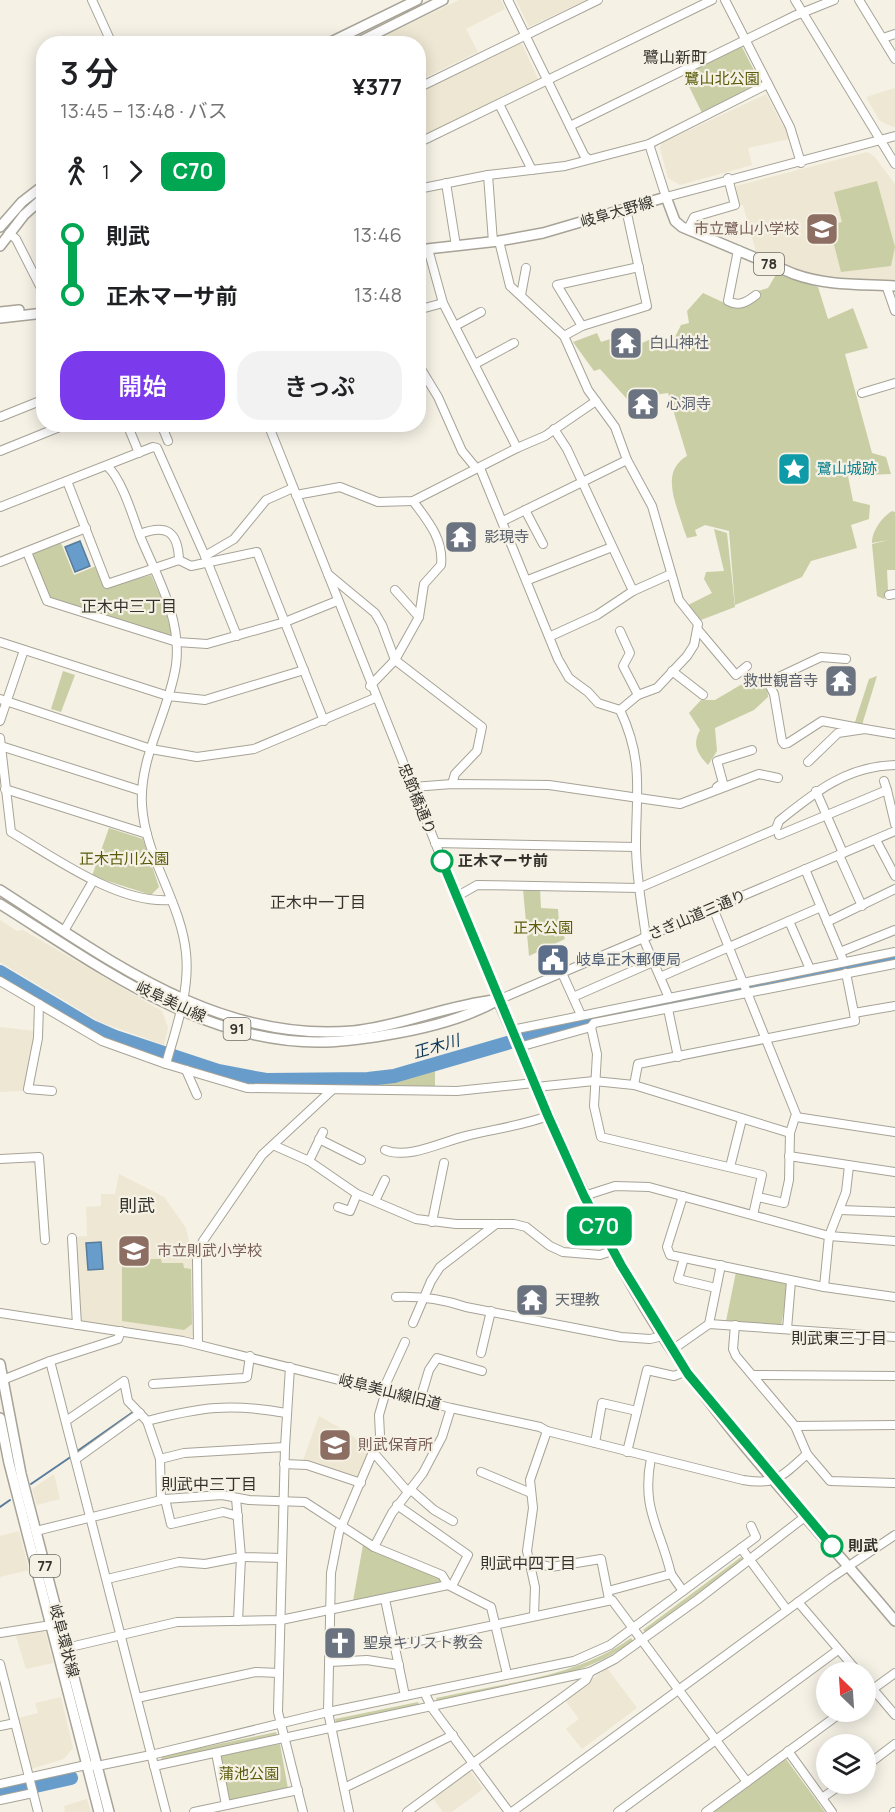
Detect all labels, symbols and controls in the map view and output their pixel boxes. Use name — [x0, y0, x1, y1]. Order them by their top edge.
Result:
district label: 鷺山新町 — [643, 46, 707, 68]
text: 3 分 — [60, 50, 118, 95]
park label: 鷺山北公園 — [684, 68, 760, 89]
text: ¥377 — [352, 72, 402, 102]
text: 13:45 – 13:48 · バス — [60, 97, 228, 124]
icon: walk — [60, 155, 93, 188]
icon: forward — [119, 155, 152, 188]
text: C70 — [173, 157, 213, 185]
text: 1 — [102, 158, 110, 185]
street label: 岐阜大野線 — [578, 191, 656, 232]
school or university icon: 市立鷺山小学校 — [804, 211, 840, 247]
place label: 市立鷺山小学校 — [694, 218, 799, 239]
text: 則武 — [106, 221, 150, 251]
text: 13:46 — [353, 221, 402, 248]
road number: 78 — [754, 253, 784, 275]
text: 正木マーサ前 — [106, 281, 238, 311]
text: 13:48 — [354, 281, 402, 308]
temple icon: 白山神社 — [608, 325, 644, 361]
place label: 白山神社 — [649, 332, 709, 353]
button: 開始 — [60, 351, 225, 420]
button: きっぷ — [237, 351, 402, 420]
temple icon: 心洞寺 — [625, 386, 661, 422]
place label: 心洞寺 — [666, 393, 711, 414]
place icon: 鷺山城跡 — [776, 451, 812, 487]
place label: 鷺山城跡 — [817, 458, 877, 479]
temple icon: 影現寺 — [443, 519, 479, 555]
place label: 影現寺 — [484, 526, 529, 547]
district label: 正木中三丁目 — [81, 595, 177, 617]
temple icon: 救世観音寺 — [823, 663, 859, 699]
place label: 救世観音寺 — [743, 670, 818, 691]
street label: 忠節橋通り — [394, 760, 441, 838]
park label: 正木古川公園 — [79, 848, 169, 869]
marker: 正木マーサ前 — [431, 850, 453, 872]
place label: 正木マーサ前 — [458, 850, 548, 871]
street label: さぎ山道三通り — [644, 884, 749, 945]
district label: 正木中一丁目 — [270, 891, 366, 913]
park label: 正木公園 — [513, 917, 573, 938]
public building icon: 岐阜正木郵便局 — [535, 942, 571, 978]
place label: 岐阜正木郵便局 — [576, 949, 681, 970]
street label: 岐阜美山線 — [133, 976, 210, 1027]
road number: 91 — [224, 1018, 250, 1040]
water label: 正木川 — [410, 1028, 464, 1063]
district label: 則武 — [119, 1193, 155, 1217]
line badge: C70 — [564, 1206, 634, 1246]
text: C70 — [579, 1212, 619, 1240]
school or university icon: 市立則武小学校 — [116, 1233, 152, 1269]
place label: 市立則武小学校 — [157, 1240, 262, 1261]
temple icon: 天理教 — [514, 1282, 550, 1318]
place label: 天理教 — [555, 1289, 600, 1310]
district label: 則武東三丁目 — [791, 1327, 887, 1349]
street label: 岐阜美山線旧道 — [337, 1369, 444, 1414]
school or university icon: 則武保育所 — [317, 1427, 353, 1463]
place label: 則武保育所 — [358, 1434, 433, 1455]
district label: 則武中三丁目 — [161, 1473, 257, 1495]
marker: 則武 — [821, 1535, 843, 1557]
place label: 則武 — [848, 1535, 878, 1556]
district label: 則武中四丁目 — [480, 1552, 576, 1574]
road number: 77 — [30, 1555, 60, 1577]
street label: 岐阜環状線 — [45, 1602, 84, 1680]
church icon: 聖泉キリスト教会 — [322, 1625, 358, 1661]
place label: 聖泉キリスト教会 — [363, 1632, 483, 1653]
north arrow — [816, 1662, 876, 1722]
map controls — [816, 1662, 876, 1794]
button: layers — [816, 1734, 876, 1794]
park label: 蒲池公園 — [219, 1763, 279, 1784]

